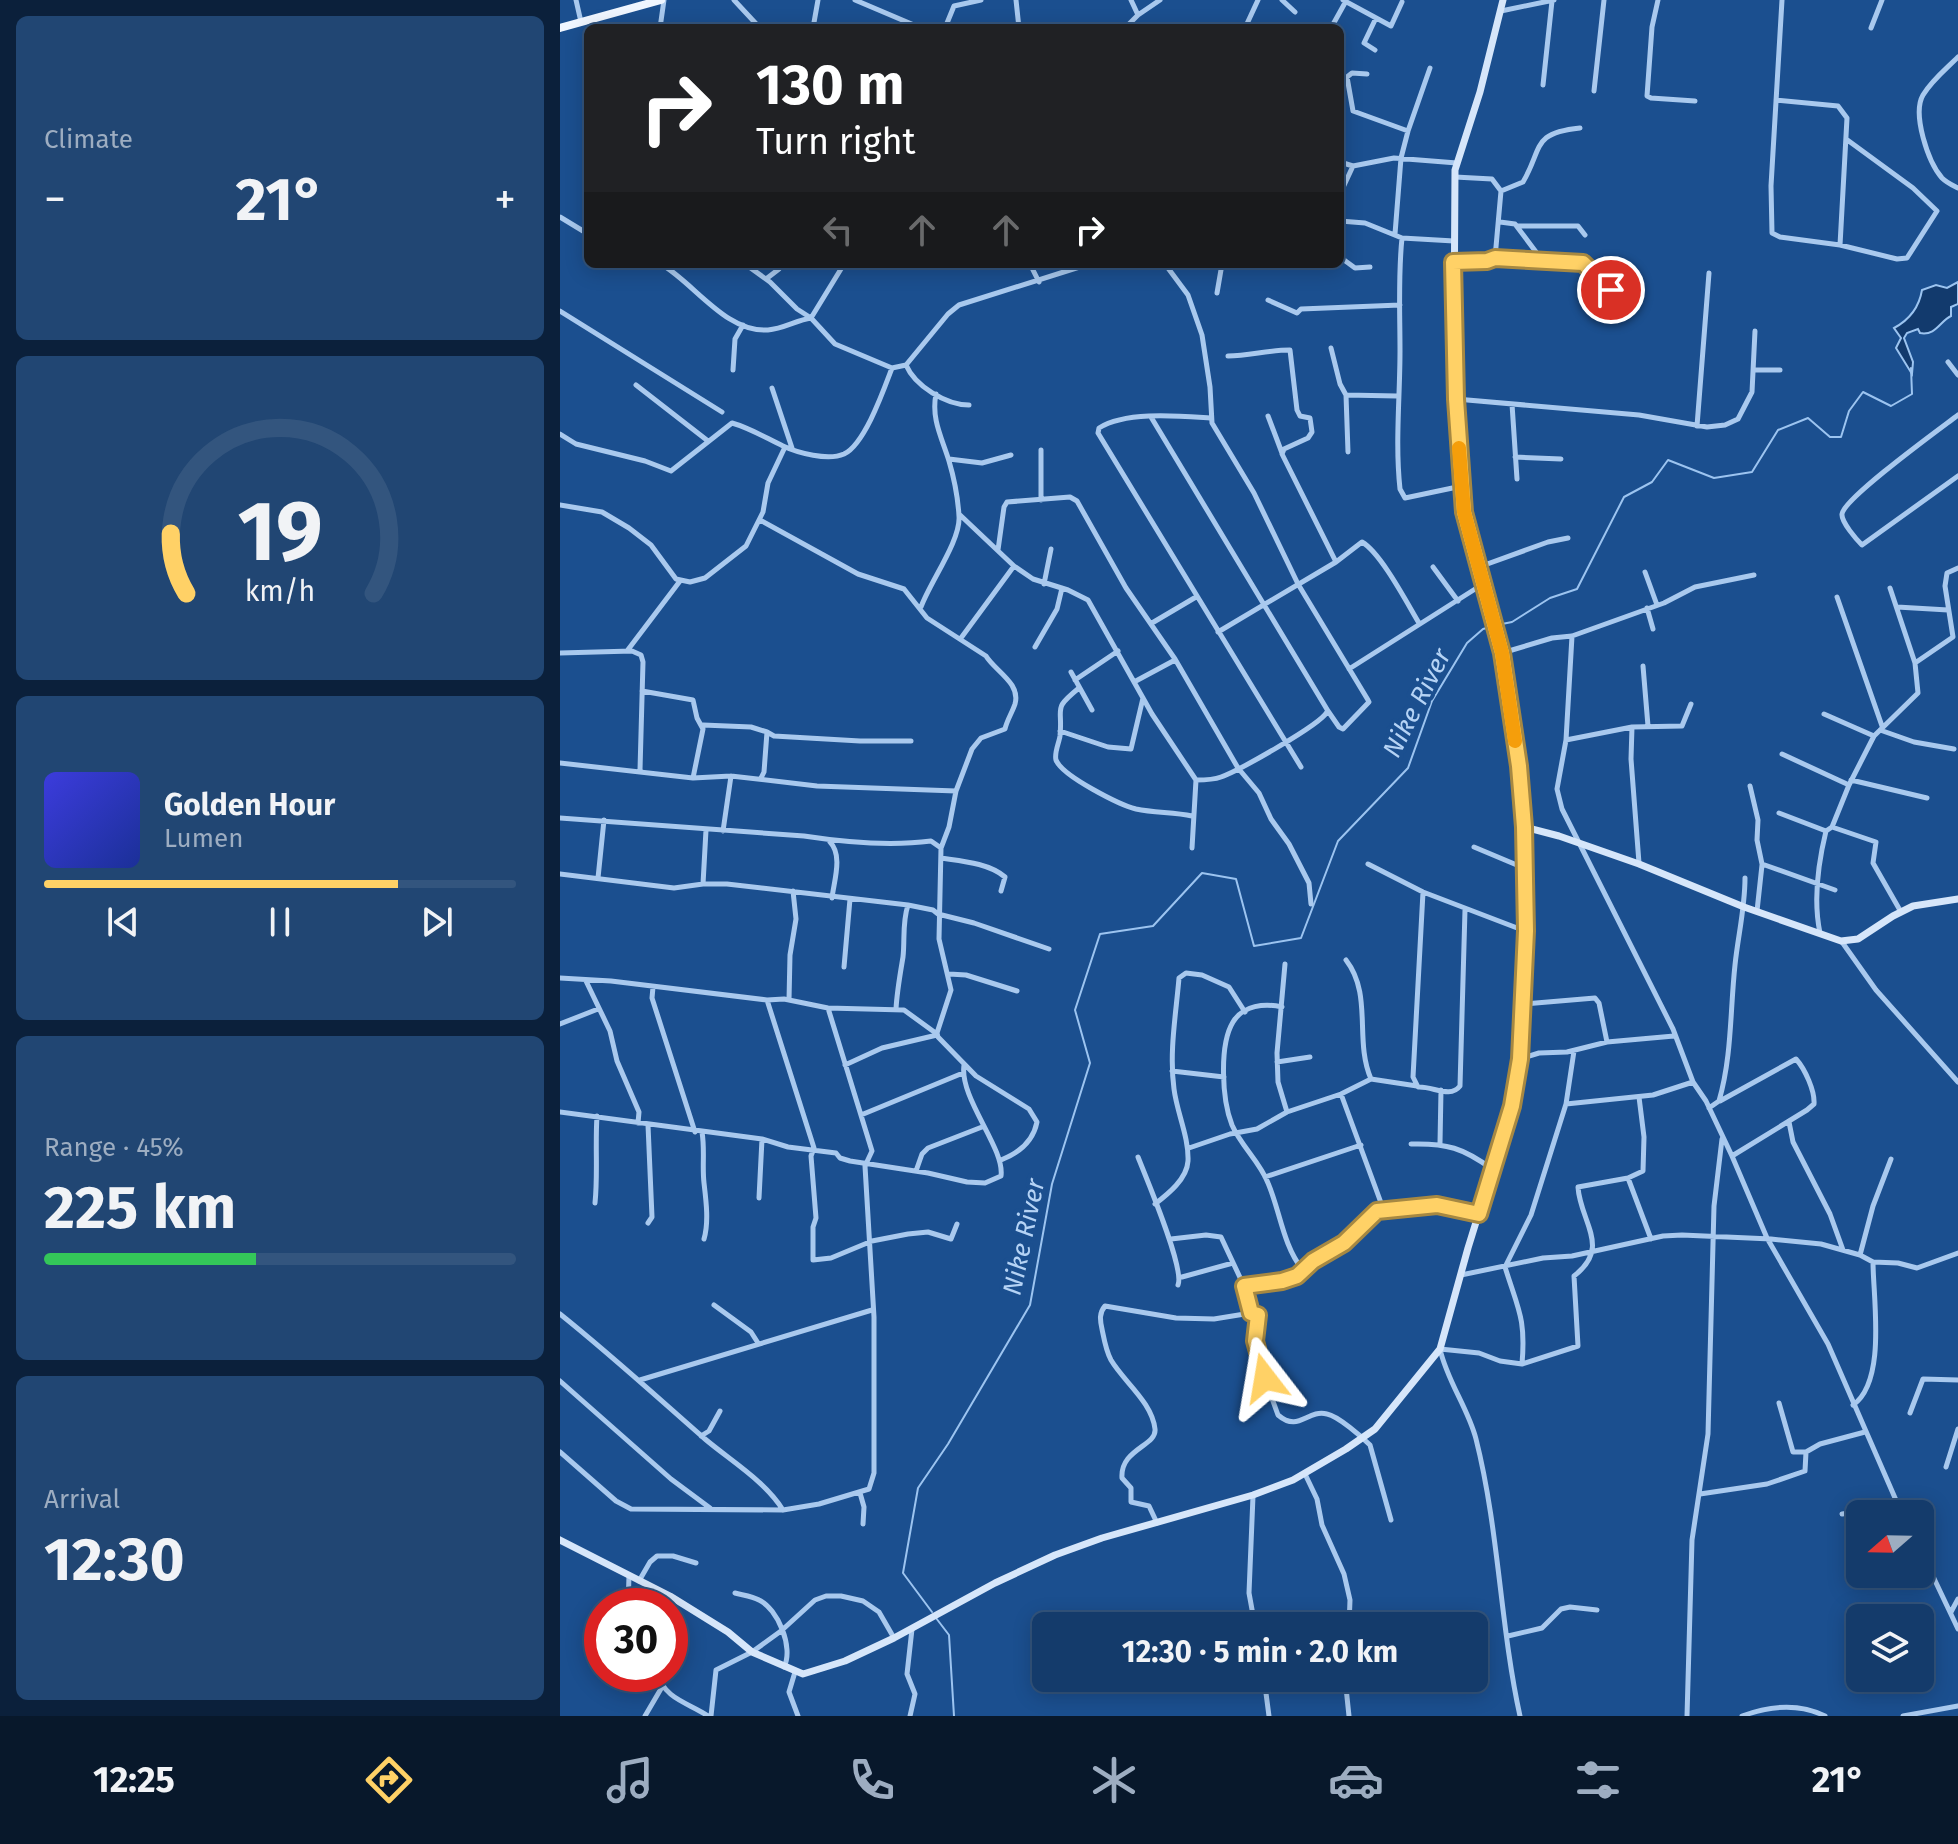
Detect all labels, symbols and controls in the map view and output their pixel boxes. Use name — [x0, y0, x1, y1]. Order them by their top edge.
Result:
text: 130 m — [756, 52, 904, 119]
icon: right — [624, 56, 728, 160]
text: Turn right — [756, 120, 916, 164]
text: Climate — [44, 124, 133, 155]
text: 21° — [236, 164, 324, 236]
text: − — [44, 173, 66, 226]
text: + — [494, 173, 516, 226]
icon: left — [816, 208, 860, 252]
icon: ahead — [900, 208, 944, 252]
icon: ahead — [984, 208, 1028, 252]
icon: right — [1068, 208, 1112, 252]
pin — [1577, 256, 1645, 324]
icon: arrive — [1589, 268, 1633, 312]
text: 19 — [237, 482, 323, 582]
text: km/h — [245, 574, 315, 609]
water label: Nike River — [1376, 642, 1458, 763]
text: Golden Hour — [164, 787, 335, 823]
text: Lumen — [164, 823, 243, 854]
icon: previous — [101, 900, 145, 944]
icon: pause — [258, 900, 302, 944]
icon: next — [415, 900, 459, 944]
text: Range · 45% — [44, 1132, 184, 1163]
text: 225 km — [44, 1172, 236, 1244]
water label: Nike River — [997, 1175, 1052, 1298]
position arrow — [1223, 1336, 1307, 1420]
text: Arrival — [44, 1484, 120, 1515]
north arrow — [1846, 1500, 1934, 1588]
map controls — [1846, 1500, 1934, 1692]
text: 12:30 — [44, 1524, 185, 1596]
speed limit sign: 30 — [584, 1588, 688, 1692]
button: layers — [1846, 1604, 1934, 1692]
text: 12:30 · 5 min · 2.0 km — [1122, 1634, 1398, 1670]
icon: directions — [361, 1752, 417, 1808]
icon: music — [602, 1752, 658, 1808]
icon: phone — [844, 1752, 900, 1808]
icon: climate — [1086, 1752, 1142, 1808]
icon: car — [1328, 1752, 1384, 1808]
icon: filters — [1570, 1752, 1626, 1808]
text: 12:25 — [93, 1758, 175, 1802]
text: 21° — [1812, 1758, 1865, 1802]

